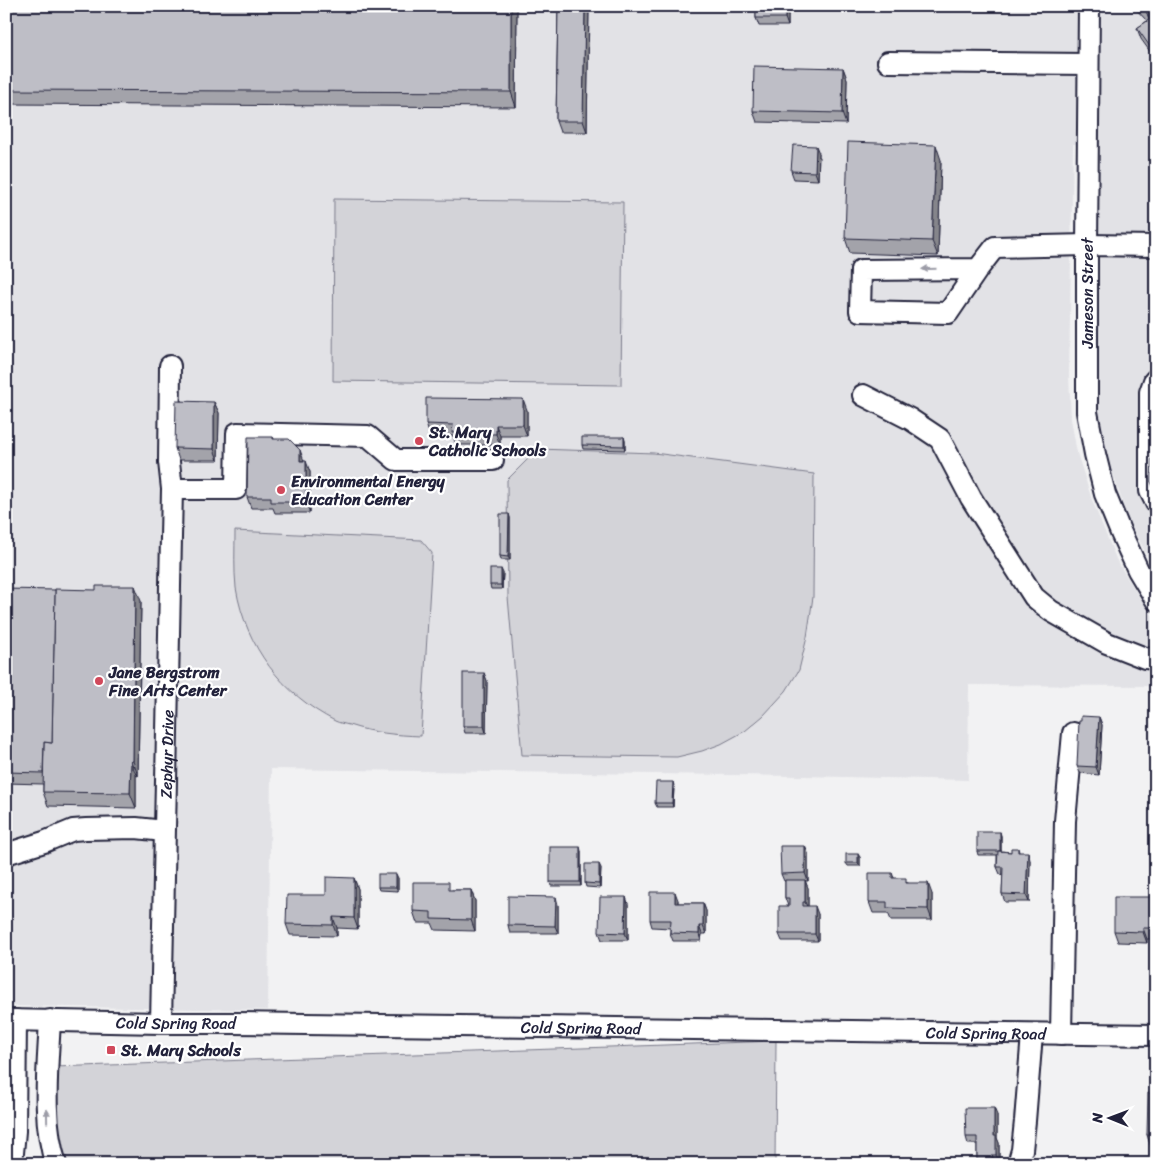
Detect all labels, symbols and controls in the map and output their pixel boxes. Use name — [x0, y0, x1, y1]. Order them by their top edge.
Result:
street label: Jameson Street — [1073, 237, 1102, 349]
one-way arrow — [921, 265, 937, 273]
place label: St. Mary Catholic Schools — [428, 418, 547, 465]
marker: St. Mary Catholic Schools — [413, 435, 425, 447]
place label: Environmental Energy Education Center — [291, 467, 446, 514]
marker: Environmental Energy Education Center — [275, 484, 287, 496]
place label: Jane Bergstrom Fine Arts Center — [108, 658, 228, 705]
marker: Jane Bergstrom Fine Arts Center — [93, 675, 105, 687]
street label: Zephyr Drive — [151, 709, 182, 799]
street label: Cold Spring Road — [116, 1008, 238, 1038]
street label: Cold Spring Road — [521, 1012, 643, 1043]
street label: Cold Spring Road — [926, 1018, 1048, 1048]
place label: St. Mary Schools — [120, 1036, 241, 1065]
marker: St. Mary Schools — [105, 1044, 117, 1056]
north arrow — [1084, 1092, 1134, 1142]
one-way arrow — [43, 1108, 51, 1124]
text: N — [1085, 1112, 1110, 1124]

